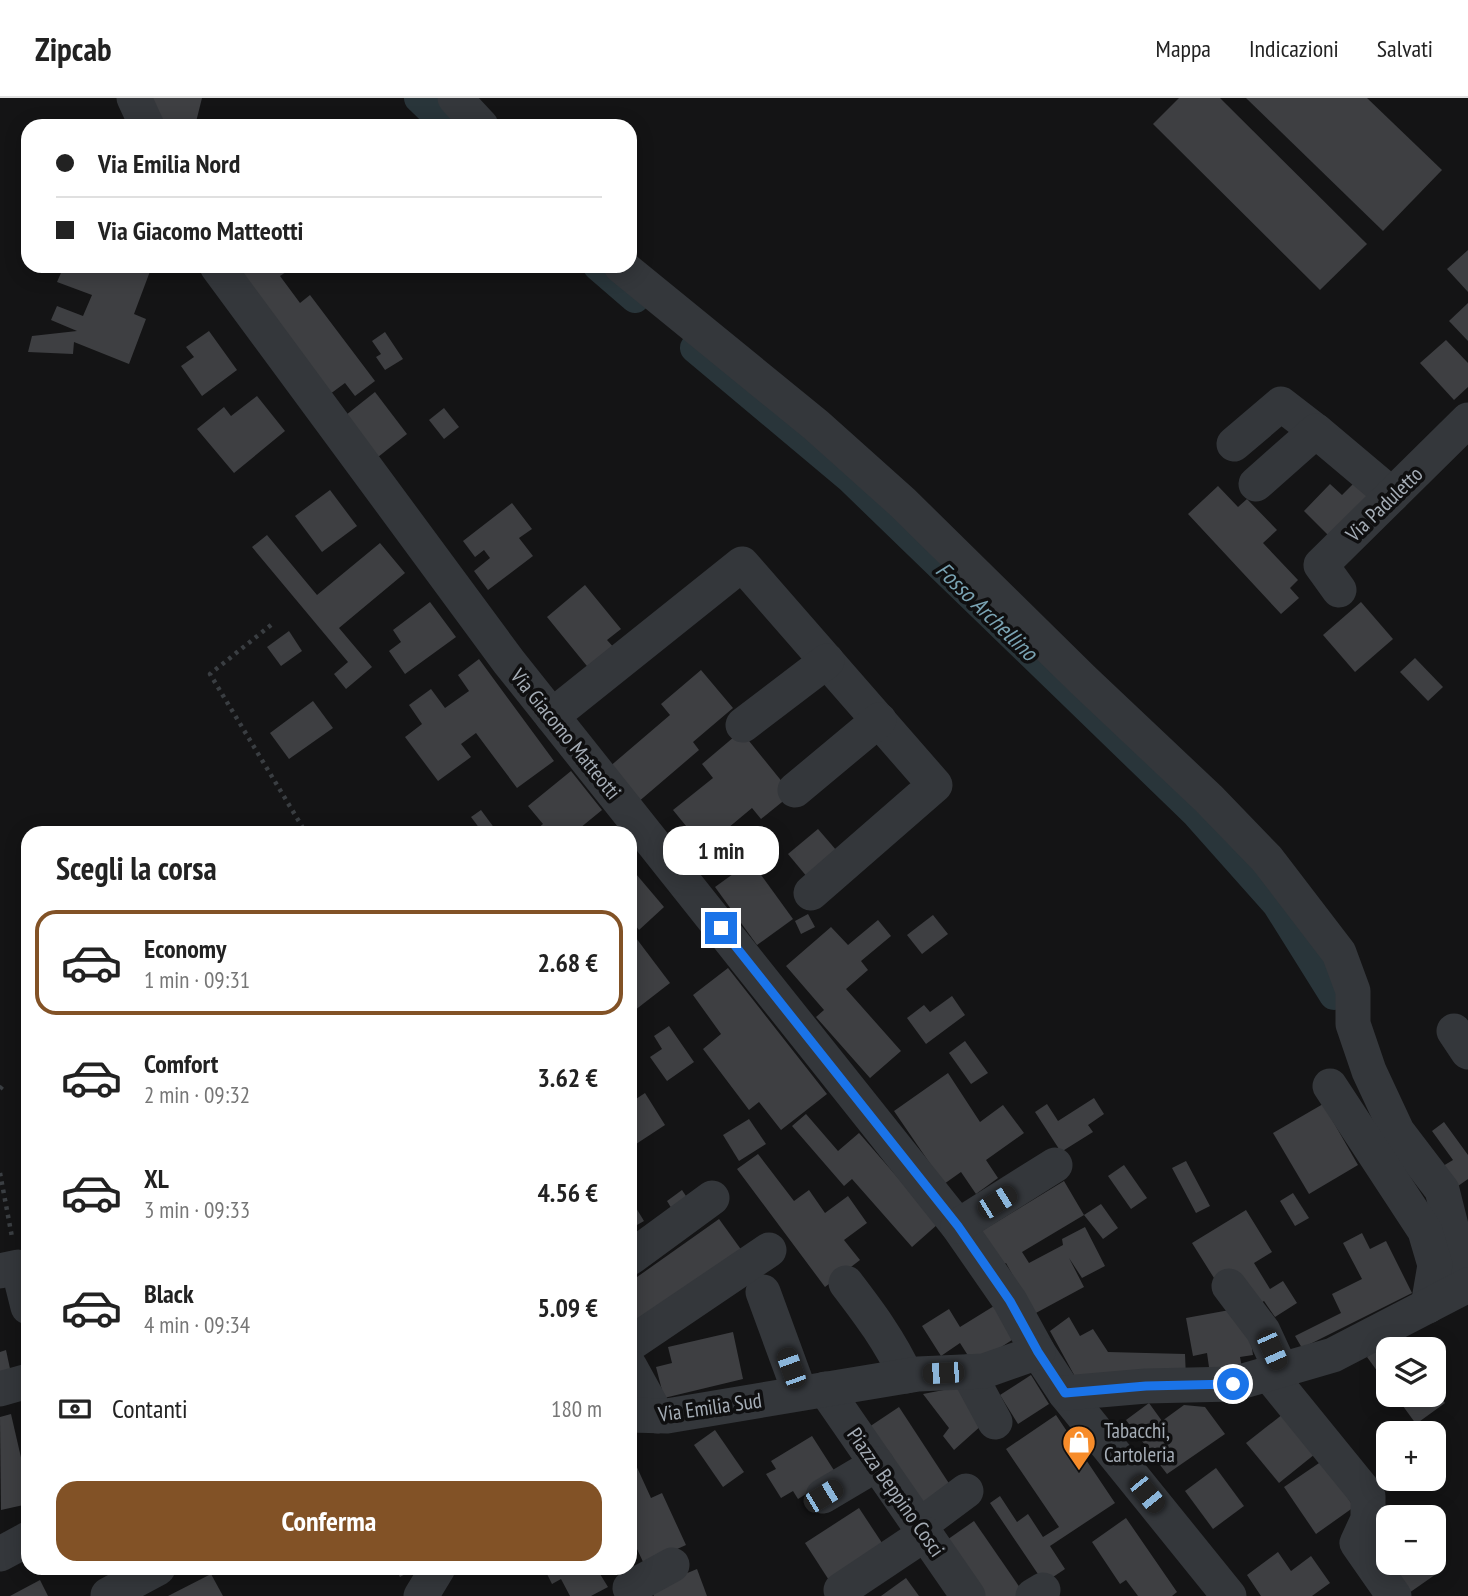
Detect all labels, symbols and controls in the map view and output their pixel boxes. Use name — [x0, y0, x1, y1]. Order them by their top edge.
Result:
text: Zipcab — [35, 27, 112, 70]
text: Mappa — [1156, 33, 1211, 64]
text: Indicazioni — [1249, 33, 1339, 64]
text: Salvati — [1377, 33, 1433, 64]
text: Via Emilia Nord — [98, 147, 240, 180]
text: Via Giacomo Matteotti — [98, 214, 303, 247]
street label: Via Paduletto — [1339, 461, 1428, 548]
water label: Fosso Archellino — [930, 555, 1045, 668]
street label: Via Giacomo Matteotti — [504, 662, 627, 805]
callout: 1 min — [663, 826, 779, 876]
text: 1 min — [698, 836, 744, 865]
text: Scegli la corsa — [56, 847, 217, 889]
route end — [705, 912, 737, 944]
icon: car — [60, 931, 123, 994]
text: Economy — [144, 932, 226, 965]
text: 2.68 € — [537, 946, 598, 979]
text: 1 min · 09:31 — [144, 965, 250, 994]
icon: car — [60, 1046, 123, 1109]
text: Comfort — [144, 1047, 218, 1080]
text: 3.62 € — [537, 1061, 598, 1094]
text: 2 min · 09:32 — [144, 1080, 250, 1109]
icon: car — [60, 1161, 123, 1224]
text: XL — [144, 1162, 169, 1195]
text: 4.56 € — [537, 1176, 598, 1209]
car — [974, 1182, 1021, 1222]
text: 3 min · 09:33 — [144, 1195, 250, 1224]
icon: car — [60, 1276, 123, 1339]
text: Black — [144, 1277, 194, 1310]
text: 5.09 € — [537, 1291, 598, 1324]
text: 4 min · 09:34 — [144, 1310, 250, 1339]
car — [1254, 1327, 1291, 1373]
map controls — [1376, 1337, 1446, 1575]
button: layers — [1376, 1337, 1446, 1407]
car — [774, 1345, 809, 1391]
car — [922, 1361, 965, 1385]
route start — [1217, 1368, 1249, 1400]
street label: Via Emilia Sud — [656, 1386, 763, 1428]
icon: cash — [56, 1390, 94, 1428]
text: Contanti — [112, 1392, 188, 1425]
text: 180 m — [551, 1394, 602, 1423]
place label: Tabacchi, Cartoleria — [1104, 1417, 1175, 1468]
button: + — [1376, 1421, 1446, 1491]
street label: Piazza Beppino Cosci — [841, 1422, 951, 1562]
shop icon: Tabacchi, Cartoleria — [1060, 1423, 1098, 1472]
car — [1126, 1471, 1169, 1517]
car — [800, 1476, 847, 1516]
button: Conferma — [56, 1481, 602, 1561]
button: − — [1376, 1505, 1446, 1575]

